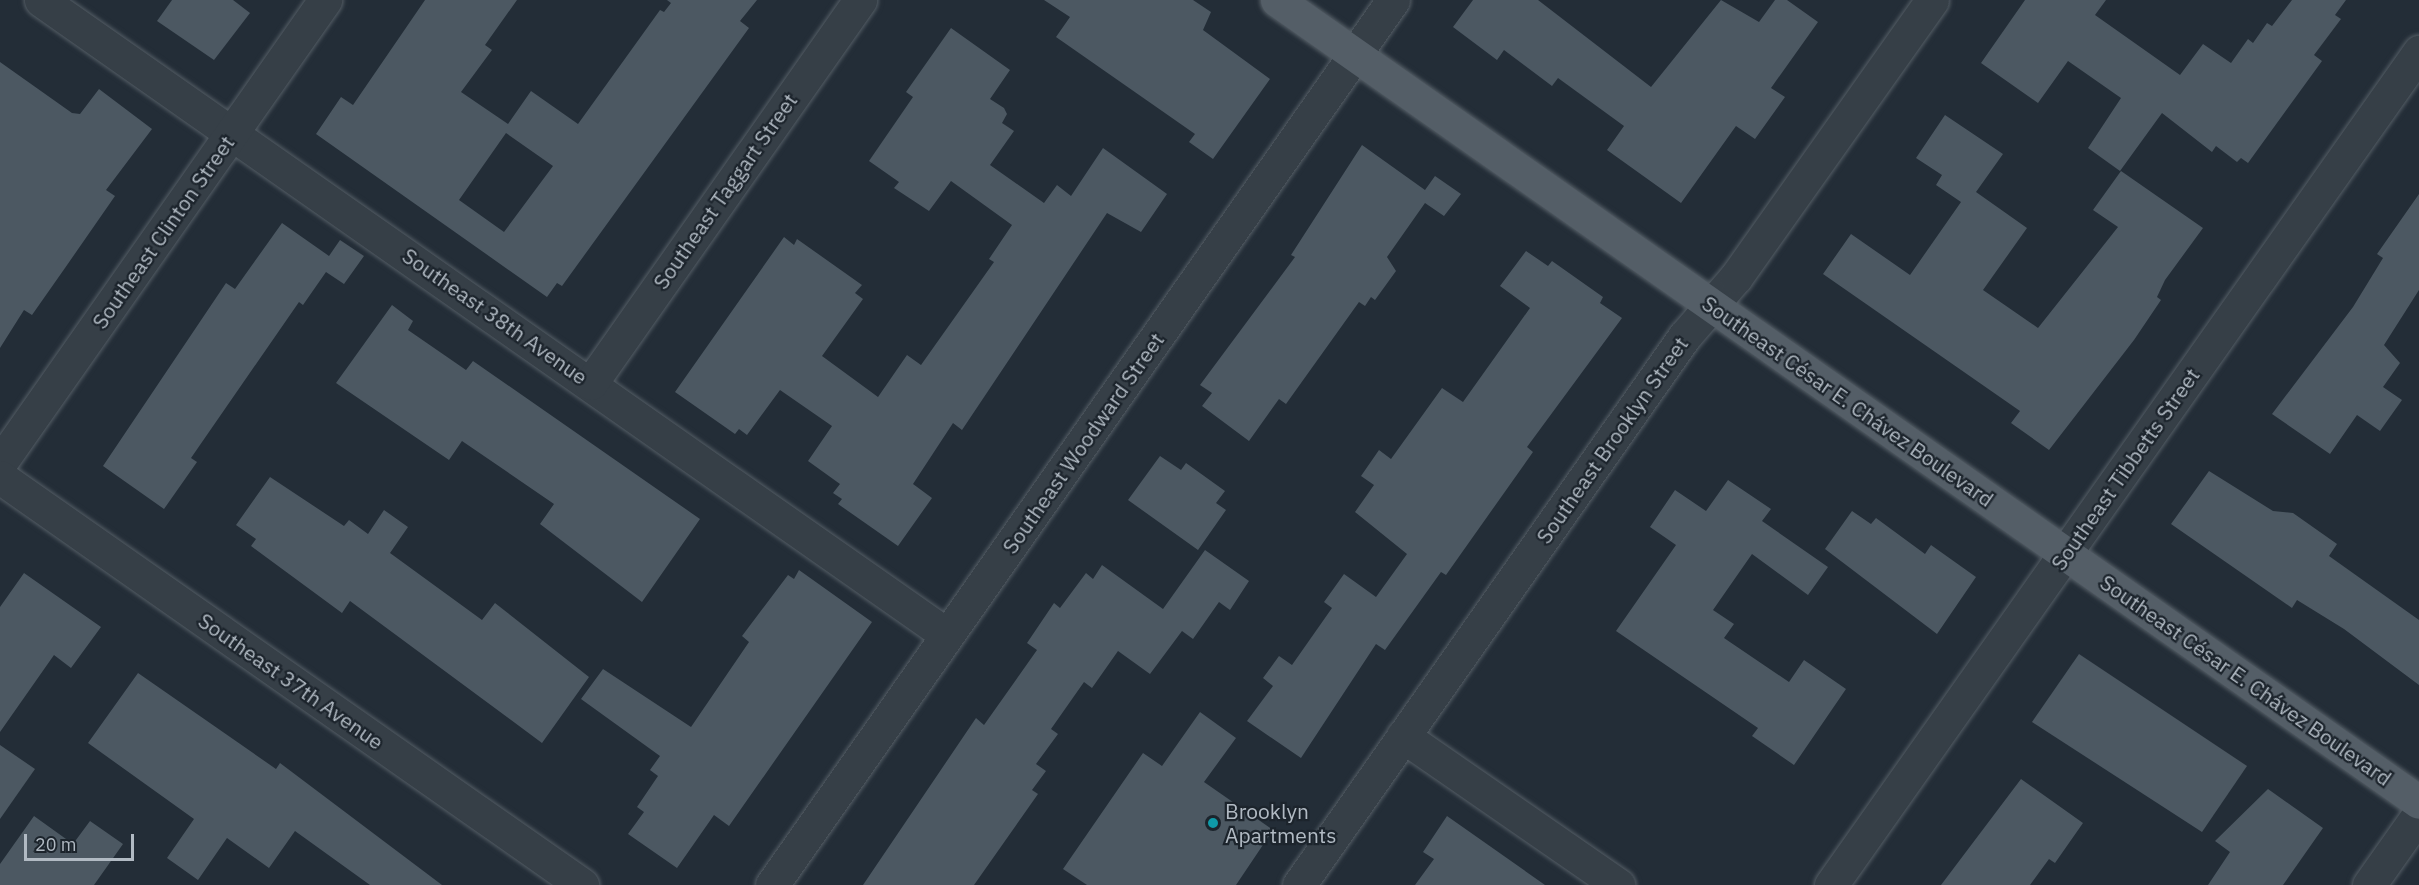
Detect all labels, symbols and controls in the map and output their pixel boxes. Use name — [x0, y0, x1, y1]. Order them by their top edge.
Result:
street label: Southeast Taggart Street — [648, 88, 802, 294]
street label: Southeast Clinton Street — [87, 131, 239, 333]
street label: Southeast 38th Avenue — [398, 243, 592, 389]
street label: Southeast César E. Chávez Boulevard — [1697, 290, 1999, 512]
street label: Southeast Woodward Street — [997, 328, 1169, 558]
street label: Southeast Brooklyn Street — [1531, 332, 1693, 548]
street label: Southeast Tibbetts Street — [2046, 363, 2204, 575]
street label: Southeast César E. Chávez Boulevard — [2095, 569, 2397, 791]
street label: Southeast 37th Avenue — [194, 608, 388, 754]
place label: Brooklyn Apartments — [1225, 798, 1336, 848]
marker: Brooklyn Apartments — [1206, 816, 1220, 830]
scale bar — [27, 822, 136, 860]
text: 20 m — [35, 833, 77, 856]

